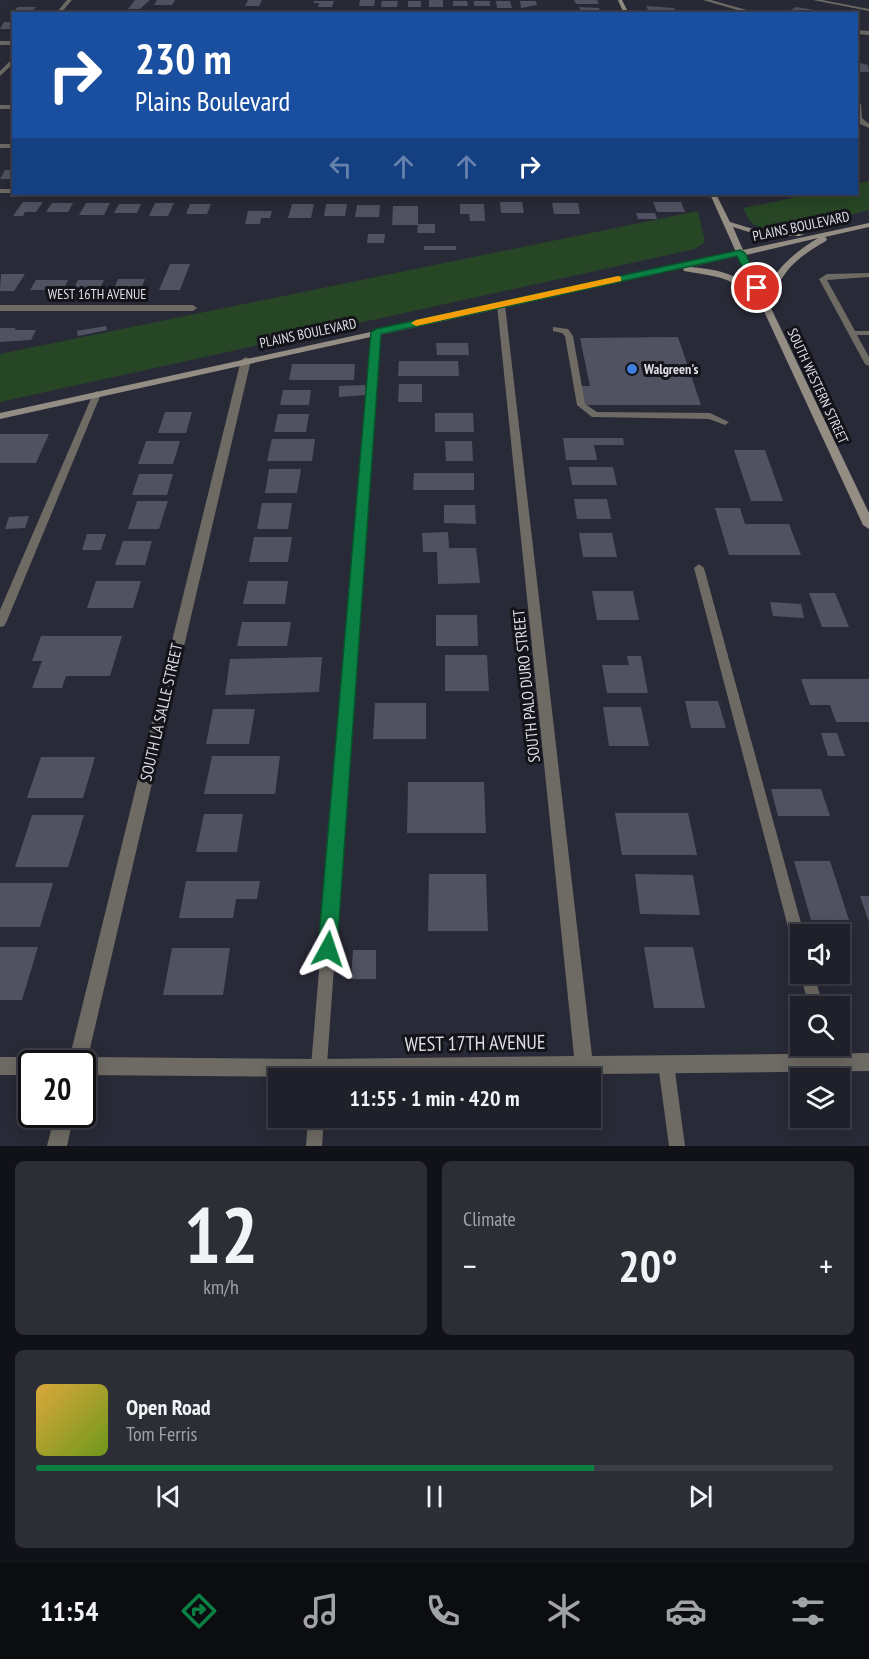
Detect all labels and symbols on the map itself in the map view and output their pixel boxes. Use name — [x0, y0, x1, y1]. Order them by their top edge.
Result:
street label: PLAINS BOULEVARD — [751, 207, 851, 245]
pin — [731, 262, 782, 313]
street label: WEST 16TH AVENUE — [48, 285, 146, 303]
street label: PLAINS BOULEVARD — [258, 314, 358, 352]
street label: SOUTH WESTERN STREET — [783, 325, 853, 447]
place label: Walgreen's — [643, 360, 698, 378]
marker: Walgreen's — [625, 362, 639, 376]
street label: SOUTH PALO DURO STREET — [508, 609, 544, 763]
street label: SOUTH LA SALLE STREET — [135, 641, 187, 783]
position arrow — [296, 917, 360, 981]
street label: WEST 17TH AVENUE — [404, 1029, 546, 1057]
speed limit sign: 20 — [18, 1050, 96, 1128]

